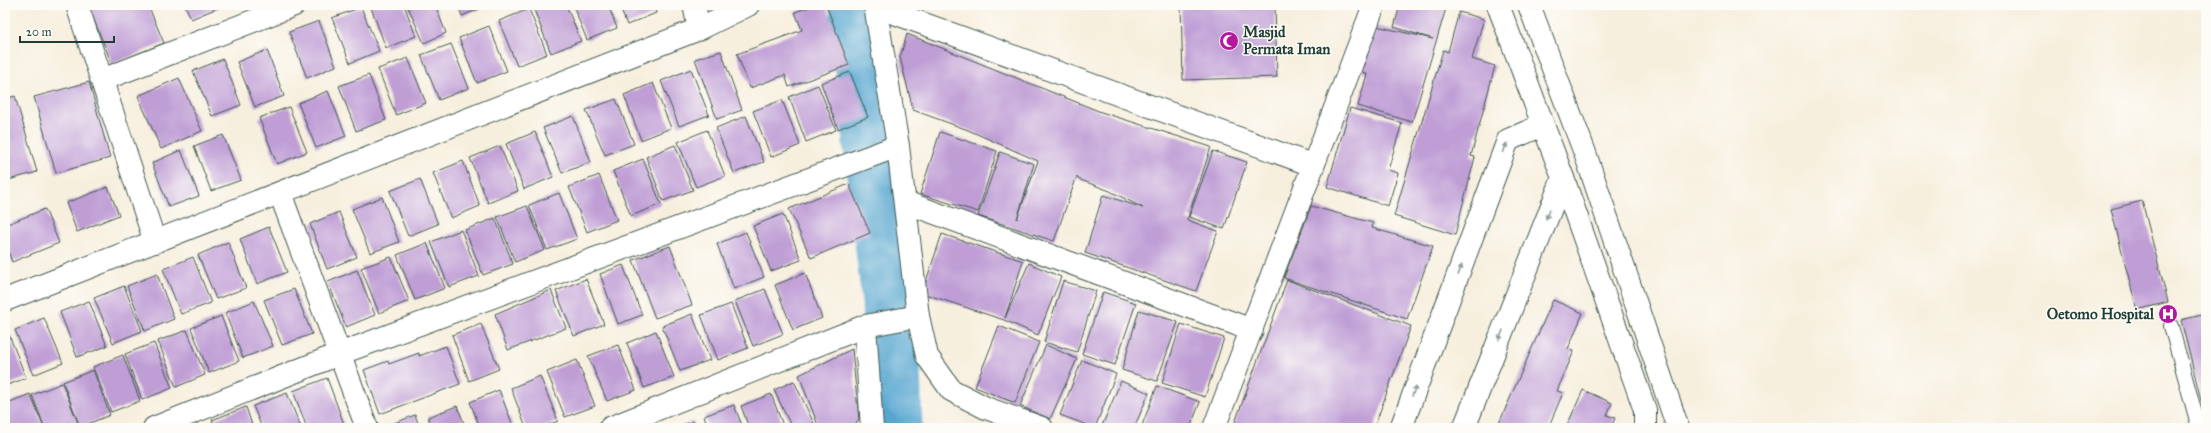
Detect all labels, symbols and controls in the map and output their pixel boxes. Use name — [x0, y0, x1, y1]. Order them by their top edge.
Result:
scale bar — [20, 18, 114, 44]
place label: Masjid Permata Iman — [1243, 23, 1331, 58]
text: 20 m — [26, 25, 52, 39]
mosque icon: Masjid Permata Iman — [1218, 30, 1240, 52]
one-way arrow — [1503, 141, 1509, 153]
one-way arrow — [1545, 208, 1551, 220]
one-way arrow — [1457, 263, 1463, 275]
hospital icon: Oetomo Hospital — [2157, 303, 2179, 325]
place label: Oetomo Hospital — [2047, 305, 2155, 324]
one-way arrow — [1497, 329, 1503, 341]
one-way arrow — [1412, 385, 1418, 397]

